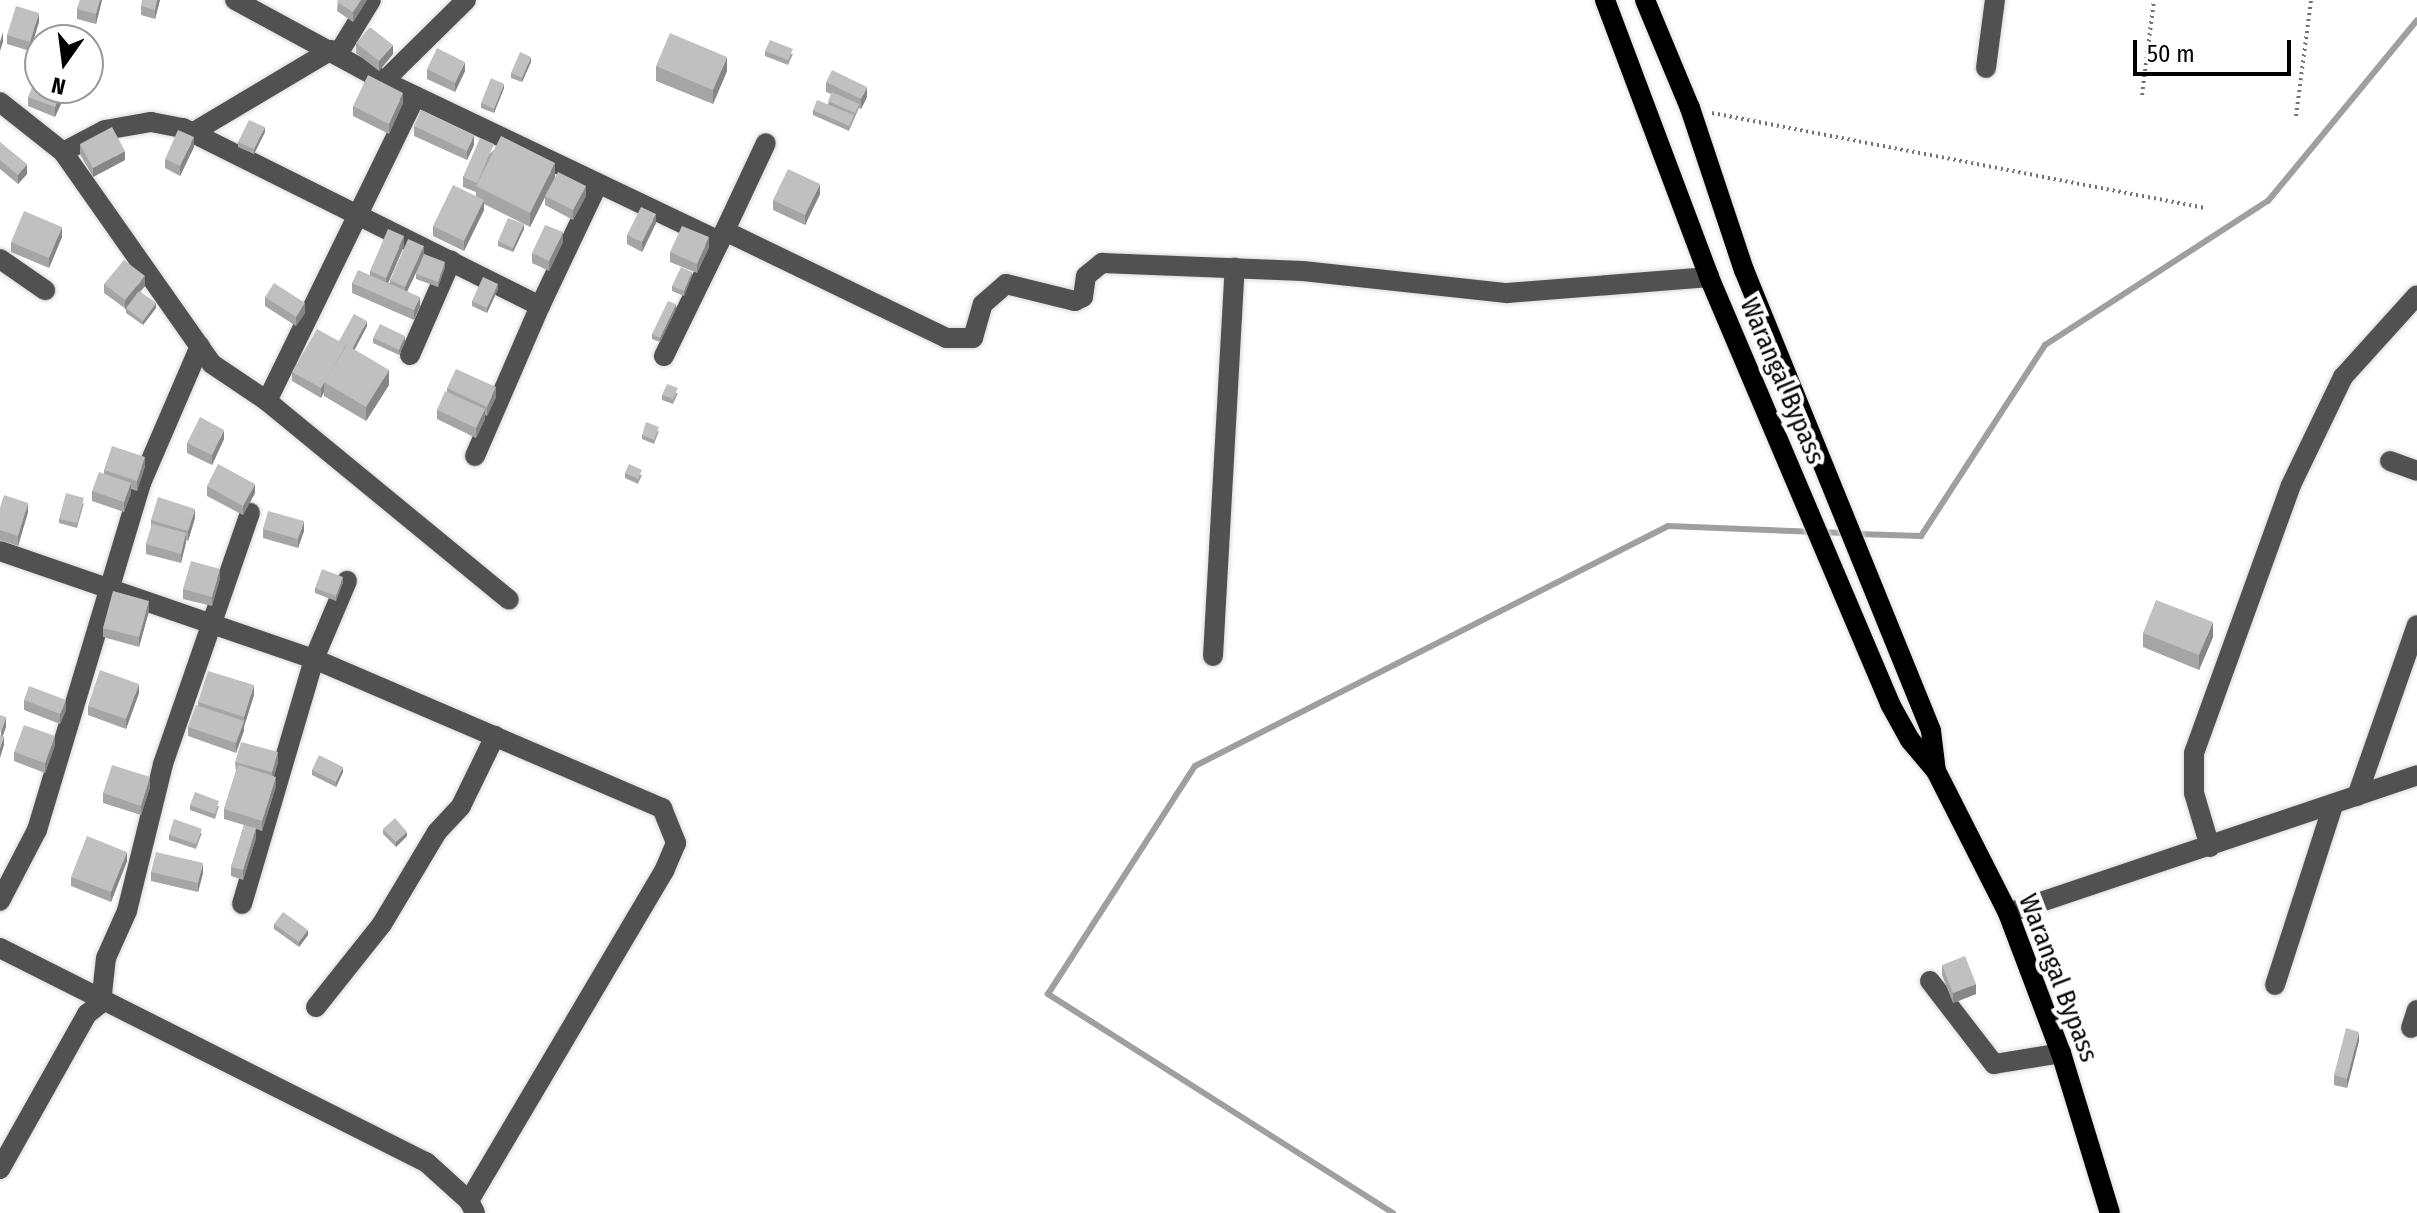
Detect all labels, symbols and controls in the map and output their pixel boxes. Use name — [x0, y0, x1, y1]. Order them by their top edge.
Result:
north arrow — [24, 24, 104, 104]
scale bar — [2137, 24, 2295, 74]
text: 50 m — [2147, 40, 2195, 68]
text: N — [49, 71, 68, 101]
street label: Warangal Bypass — [1733, 293, 1831, 469]
street label: Warangal Bypass — [2012, 890, 2104, 1066]

